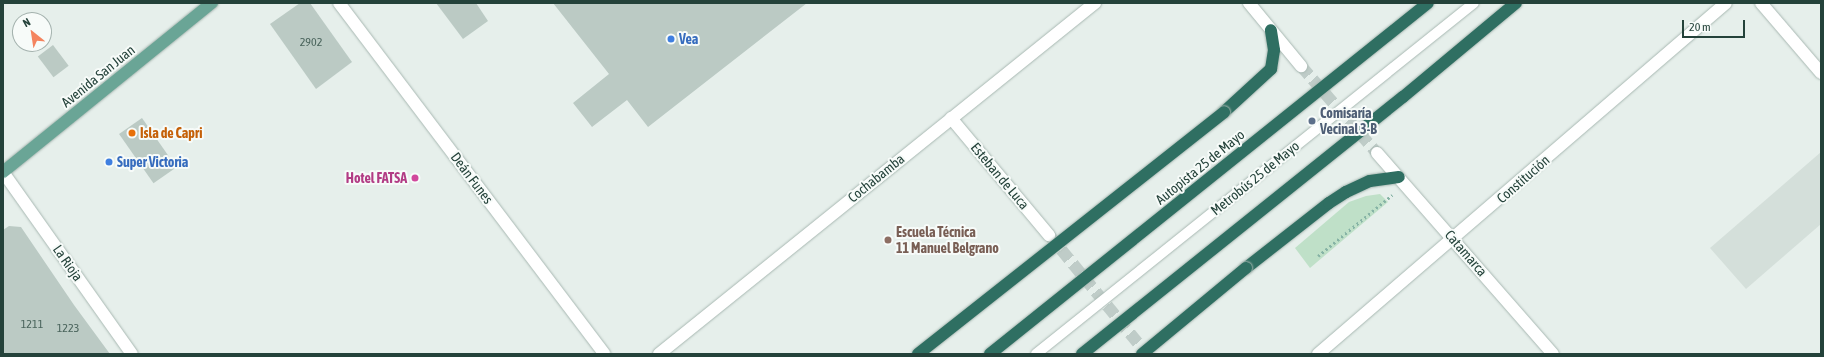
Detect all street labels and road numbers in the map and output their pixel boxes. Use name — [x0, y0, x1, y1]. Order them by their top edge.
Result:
street label: Avenida San Juan — [58, 41, 138, 111]
street label: Autopista 25 de Mayo — [1152, 126, 1248, 208]
street label: Metrobús 25 de Mayo — [1207, 137, 1303, 219]
street label: Esteban de Luca — [967, 139, 1033, 213]
street label: Deán Funes — [447, 149, 497, 207]
street label: Cochabamba — [844, 150, 908, 206]
street label: Constitución — [1493, 152, 1553, 206]
street label: Catamarca — [1441, 226, 1491, 280]
street label: La Rioja — [50, 242, 86, 284]

